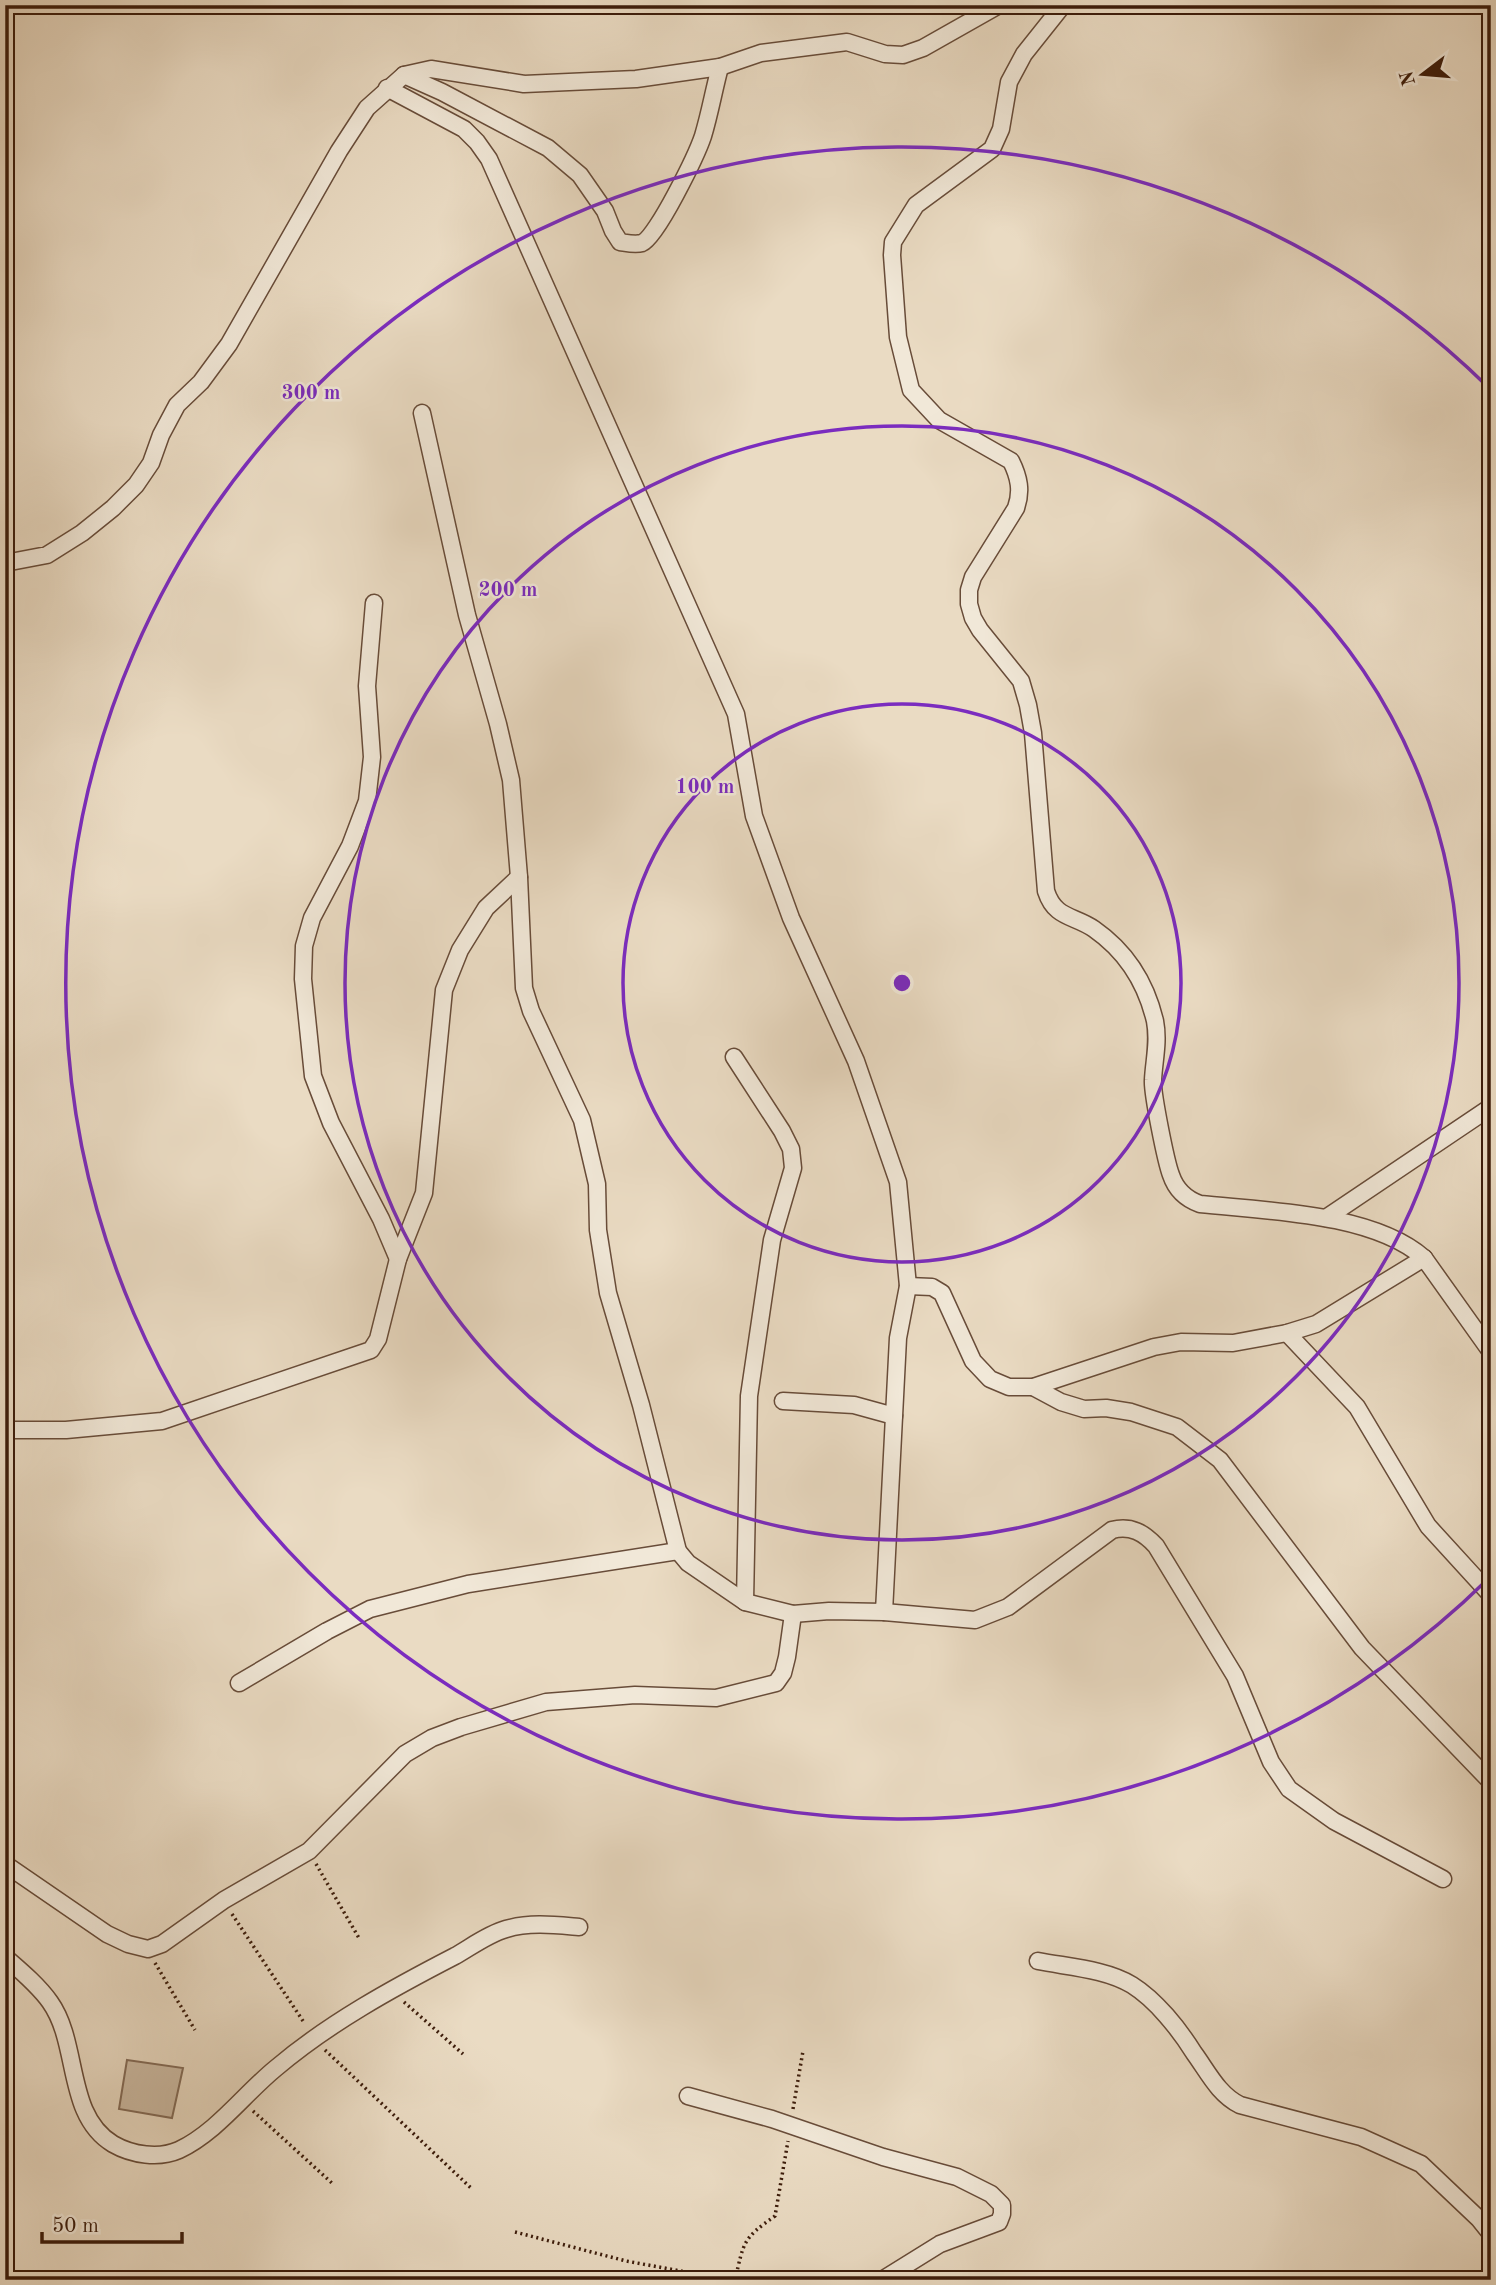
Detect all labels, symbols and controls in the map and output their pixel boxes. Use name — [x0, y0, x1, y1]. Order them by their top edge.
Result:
north arrow — [1388, 38, 1458, 108]
text: N — [1398, 68, 1420, 88]
text: 300 m — [281, 383, 341, 404]
text: 200 m — [478, 580, 538, 601]
text: 100 m — [675, 777, 735, 798]
centre of rings — [890, 971, 914, 995]
scale bar — [42, 2201, 182, 2245]
text: 50 m — [52, 2216, 99, 2237]

